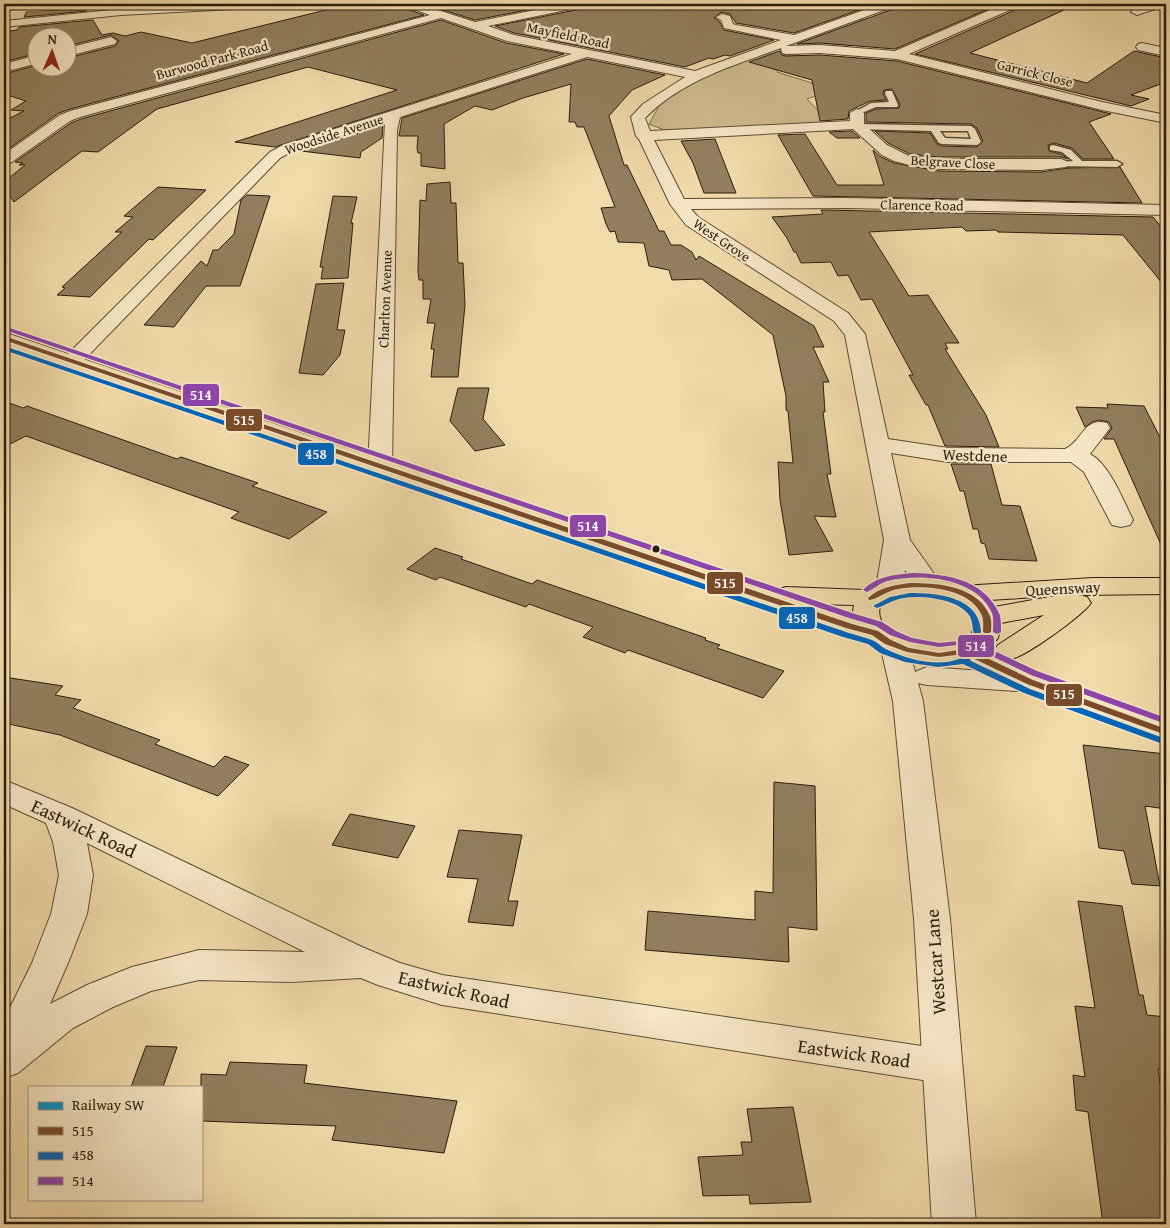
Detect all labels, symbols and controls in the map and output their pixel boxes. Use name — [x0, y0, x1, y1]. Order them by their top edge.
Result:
street label: Mayfield Road — [525, 17, 612, 54]
north arrow — [28, 28, 78, 78]
text: N — [47, 29, 58, 49]
street label: Burwood Park Road — [154, 35, 271, 85]
street label: Garrick Close — [995, 54, 1075, 92]
street label: Woodside Avenue — [282, 108, 386, 159]
street label: Belgrave Close — [910, 150, 996, 174]
street label: Clarence Road — [880, 194, 964, 216]
street label: West Grove — [689, 213, 755, 267]
street label: Charlton Avenue — [373, 249, 397, 348]
line badge: 514 — [182, 383, 220, 407]
text: 514 — [190, 385, 212, 405]
line badge: 515 — [225, 408, 263, 432]
text: 515 — [233, 410, 255, 430]
line badge: 458 — [297, 442, 335, 466]
street label: Westdene — [942, 442, 1008, 468]
text: 458 — [305, 444, 327, 464]
line badge: 514 — [569, 514, 607, 538]
text: 514 — [577, 516, 599, 536]
unlabelled marker — [651, 544, 661, 554]
line badge: 515 — [706, 571, 744, 595]
text: 515 — [714, 573, 736, 593]
street label: Queensway — [1025, 574, 1101, 602]
line badge: 458 — [778, 606, 816, 630]
text: 458 — [786, 608, 808, 628]
line badge: 514 — [957, 634, 995, 658]
text: 514 — [965, 636, 987, 656]
line badge: 515 — [1045, 683, 1083, 707]
text: 515 — [1053, 684, 1075, 704]
street label: Eastwick Road — [27, 791, 142, 865]
street label: Westcar Lane — [917, 908, 953, 1016]
street label: Eastwick Road — [396, 963, 513, 1016]
street label: Eastwick Road — [796, 1031, 913, 1075]
legend — [28, 1086, 202, 1200]
text: Railway SW — [72, 1094, 145, 1115]
text: 515 — [72, 1120, 94, 1141]
text: 458 — [72, 1144, 94, 1165]
text: 514 — [72, 1170, 94, 1191]

